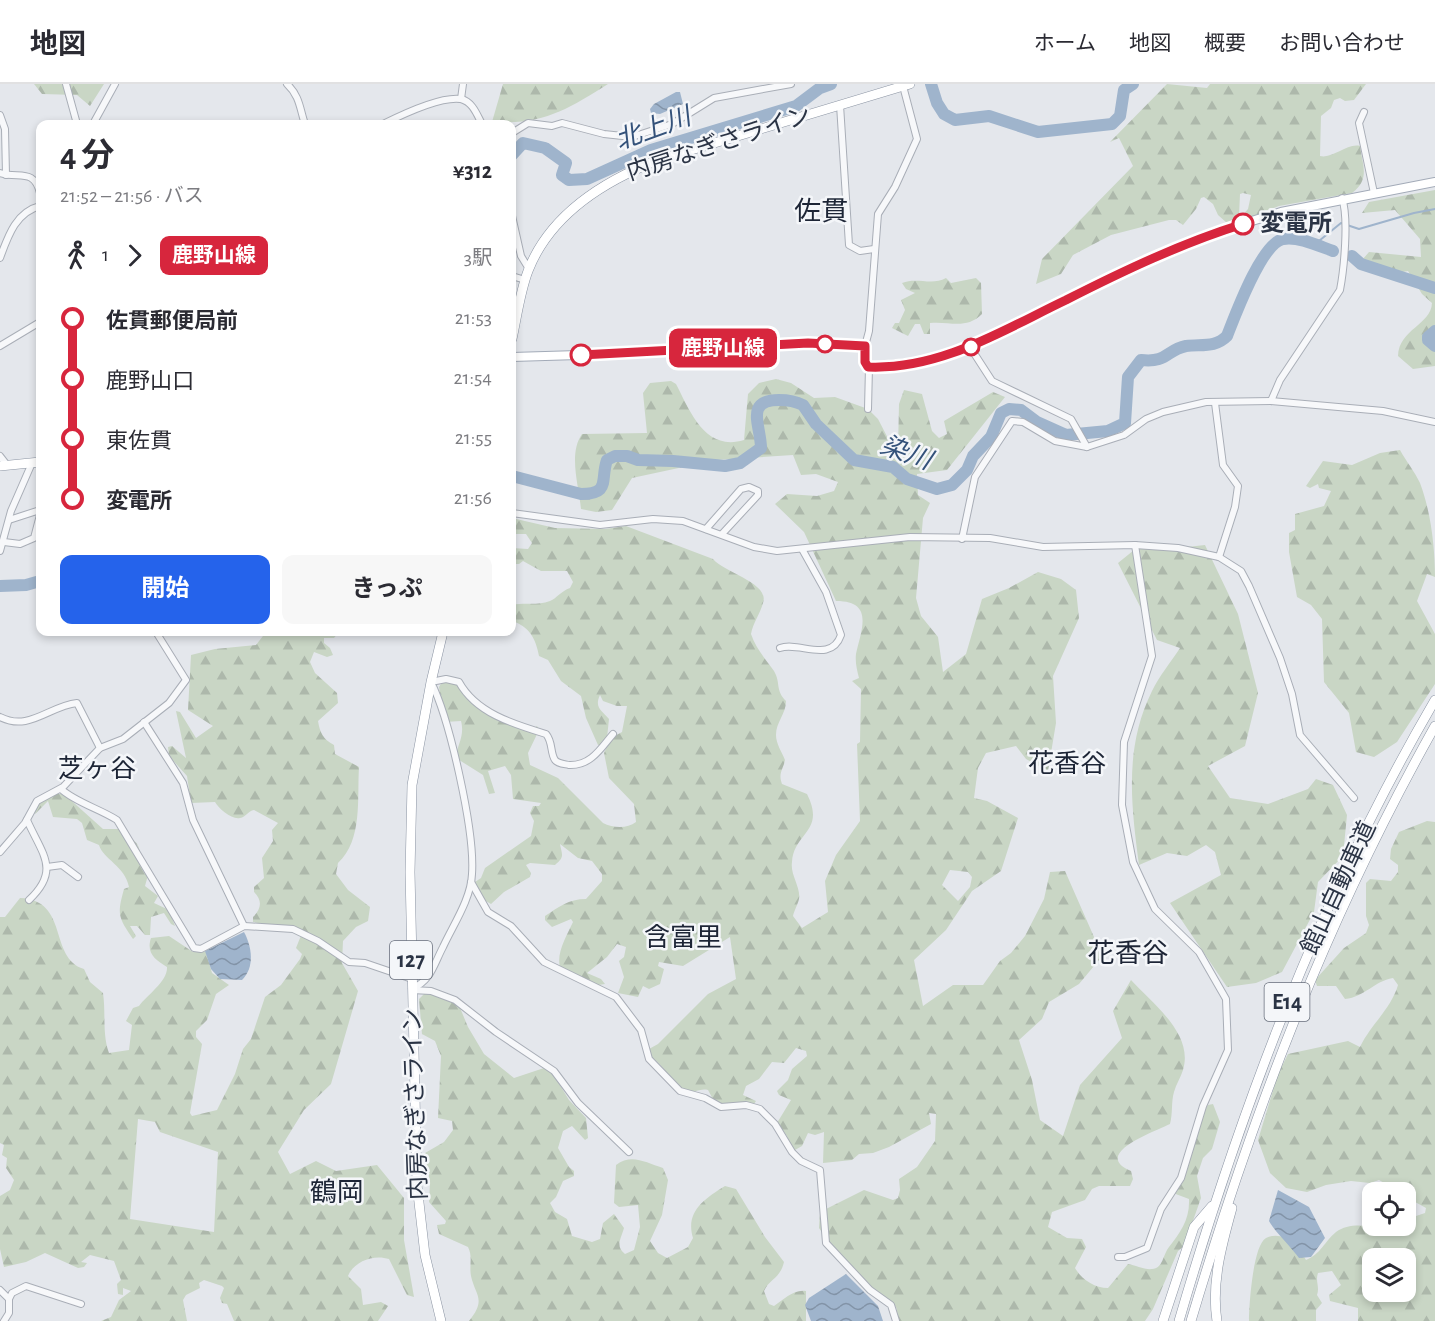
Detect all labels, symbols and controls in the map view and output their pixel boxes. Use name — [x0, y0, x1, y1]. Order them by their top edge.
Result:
text: 地図 — [30, 31, 86, 59]
text: ホーム — [1034, 33, 1096, 54]
text: 地図 — [1129, 33, 1171, 54]
text: 概要 — [1204, 33, 1246, 54]
text: お問い合わせ — [1279, 33, 1405, 54]
water label: 北上川 — [612, 101, 697, 155]
street label: 内房なぎさライン — [623, 101, 814, 185]
text: 4 分 — [60, 140, 115, 173]
text: ¥312 — [453, 160, 492, 182]
text: 21:52 – 21:56 · バス — [60, 186, 204, 206]
district label: 佐貫 — [794, 197, 848, 225]
place label: 変電所 — [1260, 210, 1332, 236]
marker: 変電所 — [1232, 213, 1254, 235]
icon: walk — [60, 239, 93, 272]
icon: forward — [118, 239, 151, 272]
text: 1 — [102, 245, 109, 265]
text: 鹿野山線 — [172, 245, 256, 266]
text: 3駅 — [464, 248, 492, 268]
text: 21:53 — [455, 308, 492, 328]
text: 佐貫郵便局前 — [106, 310, 238, 332]
line badge: 鹿野山線 — [681, 328, 765, 368]
unlabelled marker — [816, 335, 834, 353]
text: 鹿野山線 — [681, 338, 765, 359]
unlabelled marker — [962, 338, 980, 356]
unlabelled marker — [570, 344, 592, 366]
text: 21:54 — [453, 368, 492, 388]
text: 鹿野山口 — [106, 370, 194, 392]
text: 21:55 — [455, 428, 492, 448]
text: 東佐貫 — [106, 430, 172, 452]
water label: 染川 — [877, 431, 938, 475]
text: 21:56 — [454, 488, 492, 508]
text: 変電所 — [106, 490, 172, 512]
button: 開始 — [60, 555, 270, 624]
button: きっぷ — [282, 555, 492, 624]
district label: 花香谷 — [1028, 749, 1106, 777]
district label: 芝ヶ谷 — [58, 755, 136, 782]
street label: 館山自動車道 — [1296, 817, 1380, 958]
district label: 含富里 — [644, 923, 722, 951]
district label: 花香谷 — [1088, 939, 1169, 967]
road number: 127 — [390, 941, 432, 979]
road number: E14 — [1264, 983, 1310, 1021]
street label: 内房なぎさライン — [399, 1008, 431, 1200]
district label: 鶴岡 — [310, 1178, 364, 1206]
map controls — [1362, 1182, 1416, 1302]
button: locate — [1362, 1182, 1416, 1236]
button: layers — [1362, 1248, 1416, 1302]

